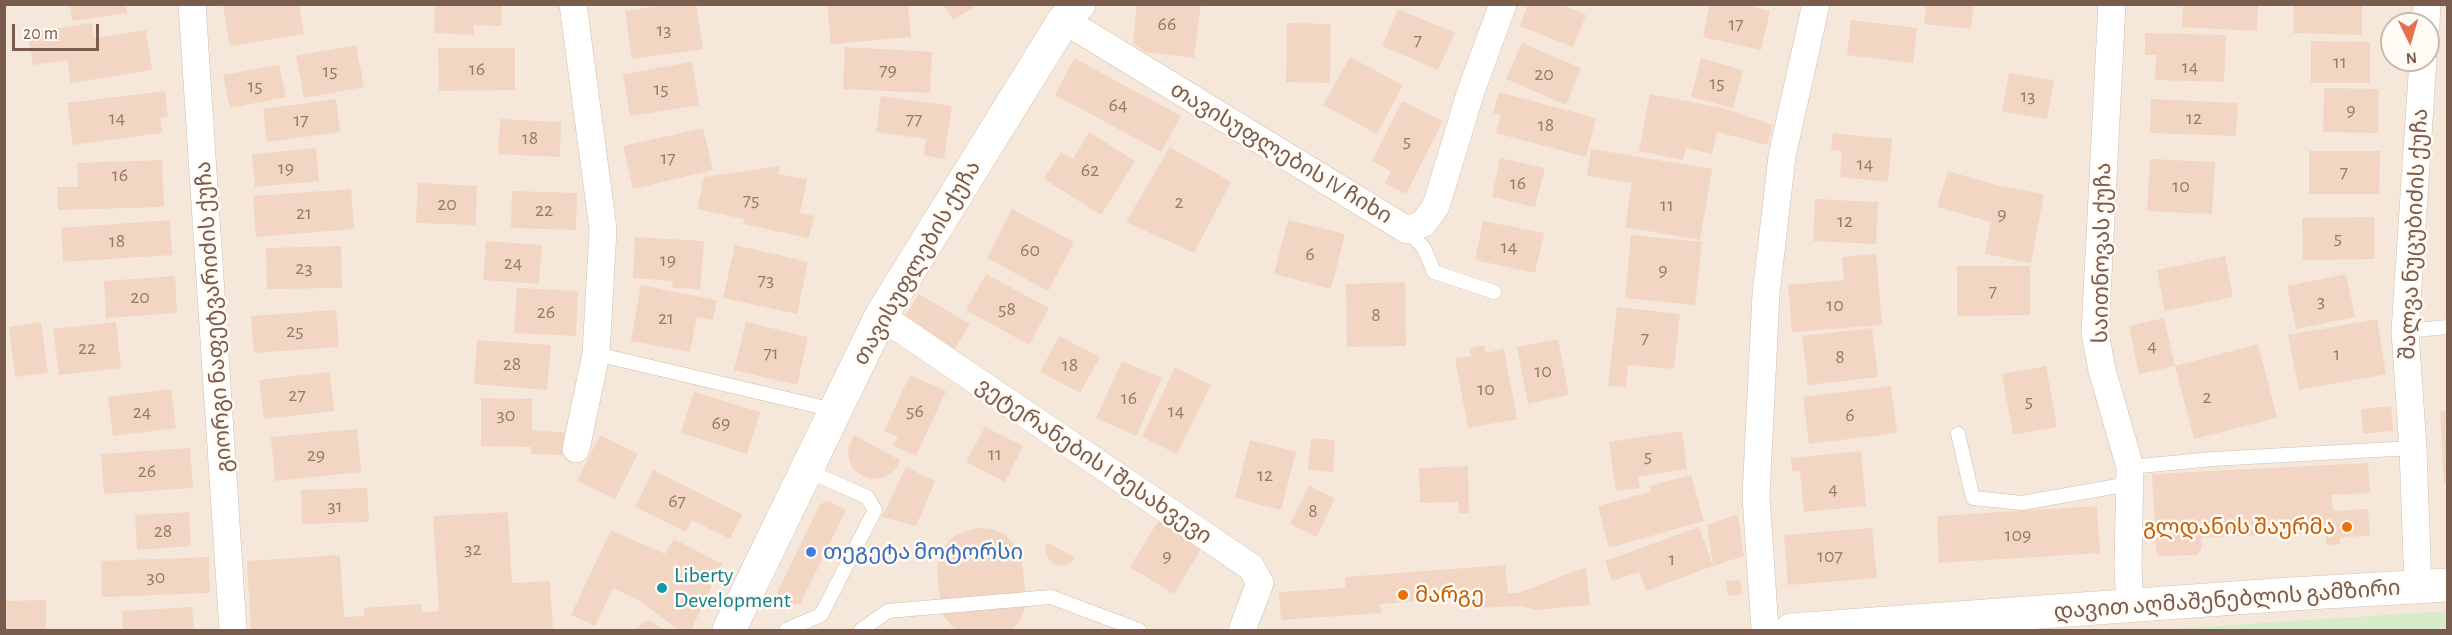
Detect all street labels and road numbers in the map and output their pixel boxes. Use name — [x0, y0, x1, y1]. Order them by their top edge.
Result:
street label: თავისუფლების IV ჩიხი — [1165, 76, 1397, 230]
street label: შალვა ნუცუბიძის ქუჩა — [2394, 108, 2434, 360]
street label: თავისუფლების ქუჩა — [848, 156, 986, 370]
street label: გიორგი ნაფეტვარიძის ქუჩა — [190, 160, 238, 474]
street label: საითნოვას ქუჩა — [2087, 162, 2117, 344]
street label: ვეტერანების I შესახვევი — [971, 372, 1217, 550]
street label: დავით აღმაშენებლის გამზირი — [2053, 575, 2401, 625]

